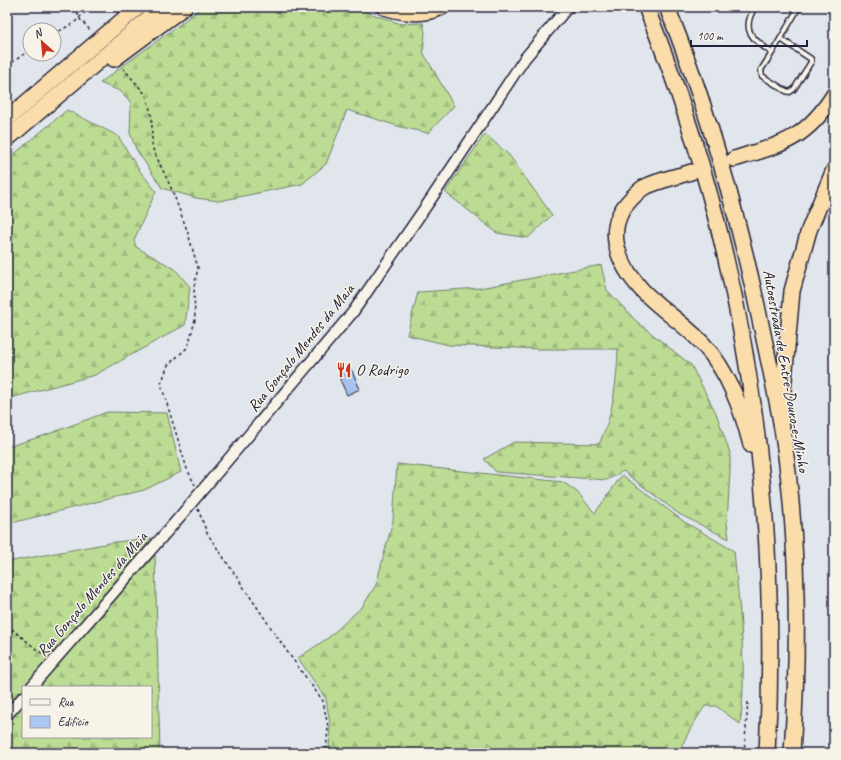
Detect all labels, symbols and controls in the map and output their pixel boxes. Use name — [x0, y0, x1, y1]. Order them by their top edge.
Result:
north arrow — [22, 22, 62, 62]
scale bar — [691, 22, 807, 48]
text: N — [31, 24, 46, 41]
text: 100 m — [697, 28, 724, 44]
street label: Autoestrada de Entre-Douro-e-Minho — [758, 268, 814, 476]
street label: Rua Gonçalo Mendes da Maia — [243, 279, 360, 416]
place label: O Rodrigo — [356, 360, 410, 380]
restaurant icon: O Rodrigo — [335, 361, 353, 379]
street label: Rua Gonçalo Mendes da Maia — [32, 526, 153, 661]
legend — [22, 686, 152, 738]
text: Rua — [58, 694, 75, 710]
text: Edifício — [58, 714, 90, 730]

